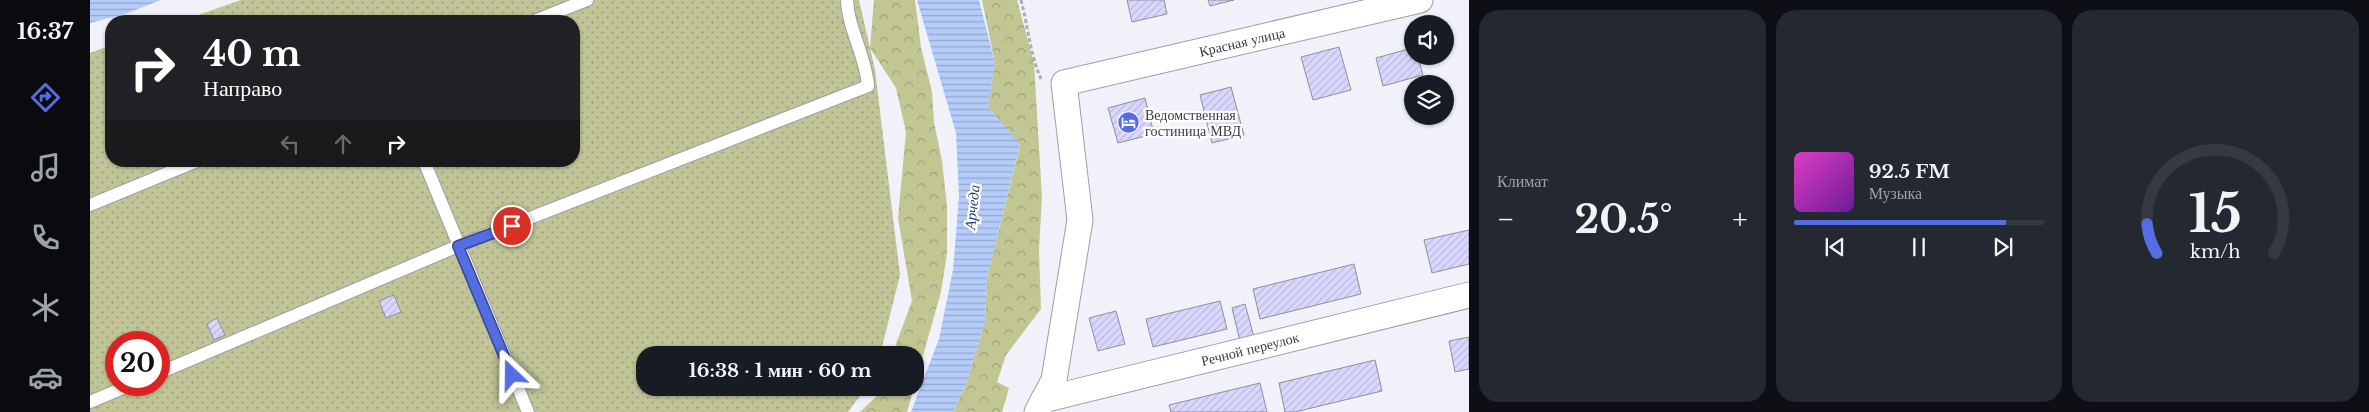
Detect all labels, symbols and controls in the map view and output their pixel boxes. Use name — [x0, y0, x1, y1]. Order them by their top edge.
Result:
map controls — [1404, 15, 1454, 125]
button: sound — [1404, 15, 1454, 65]
text: 16:37 — [17, 18, 73, 45]
street label: Красная улица — [1197, 23, 1287, 61]
text: 40 m — [203, 32, 301, 75]
icon: right — [120, 35, 185, 100]
text: Направо — [203, 75, 282, 102]
button: layers — [1404, 75, 1454, 125]
icon: directions — [28, 80, 63, 115]
place label: Ведомственная гостиница МВД — [1145, 106, 1242, 140]
hotel icon: Ведомственная гостиница МВД — [1117, 111, 1141, 135]
icon: left — [276, 130, 304, 158]
icon: ahead — [329, 130, 357, 158]
icon: right — [382, 130, 410, 158]
icon: music — [28, 150, 63, 185]
text: 92.5 FM — [1869, 160, 1950, 183]
text: Климат — [1497, 171, 1548, 191]
text: 15 — [2189, 182, 2242, 246]
text: Музыка — [1869, 183, 1922, 203]
water label: Арчеда — [960, 184, 984, 231]
text: 20.5° — [1575, 196, 1672, 243]
text: − — [1497, 202, 1515, 237]
text: + — [1732, 202, 1748, 237]
pin — [491, 205, 533, 247]
icon: arrive — [498, 212, 526, 240]
icon: phone — [28, 220, 63, 255]
icon: previous — [1821, 233, 1849, 261]
icon: pause — [1905, 233, 1933, 261]
icon: next — [1989, 233, 2017, 261]
text: km/h — [2190, 241, 2241, 263]
icon: climate — [28, 290, 63, 325]
street label: Речной переулок — [1199, 328, 1301, 370]
speed limit sign: 20 — [105, 331, 170, 396]
position arrow — [485, 348, 537, 400]
text: 16:38 · 1 мин · 60 m — [689, 359, 871, 382]
icon: car — [28, 360, 63, 395]

